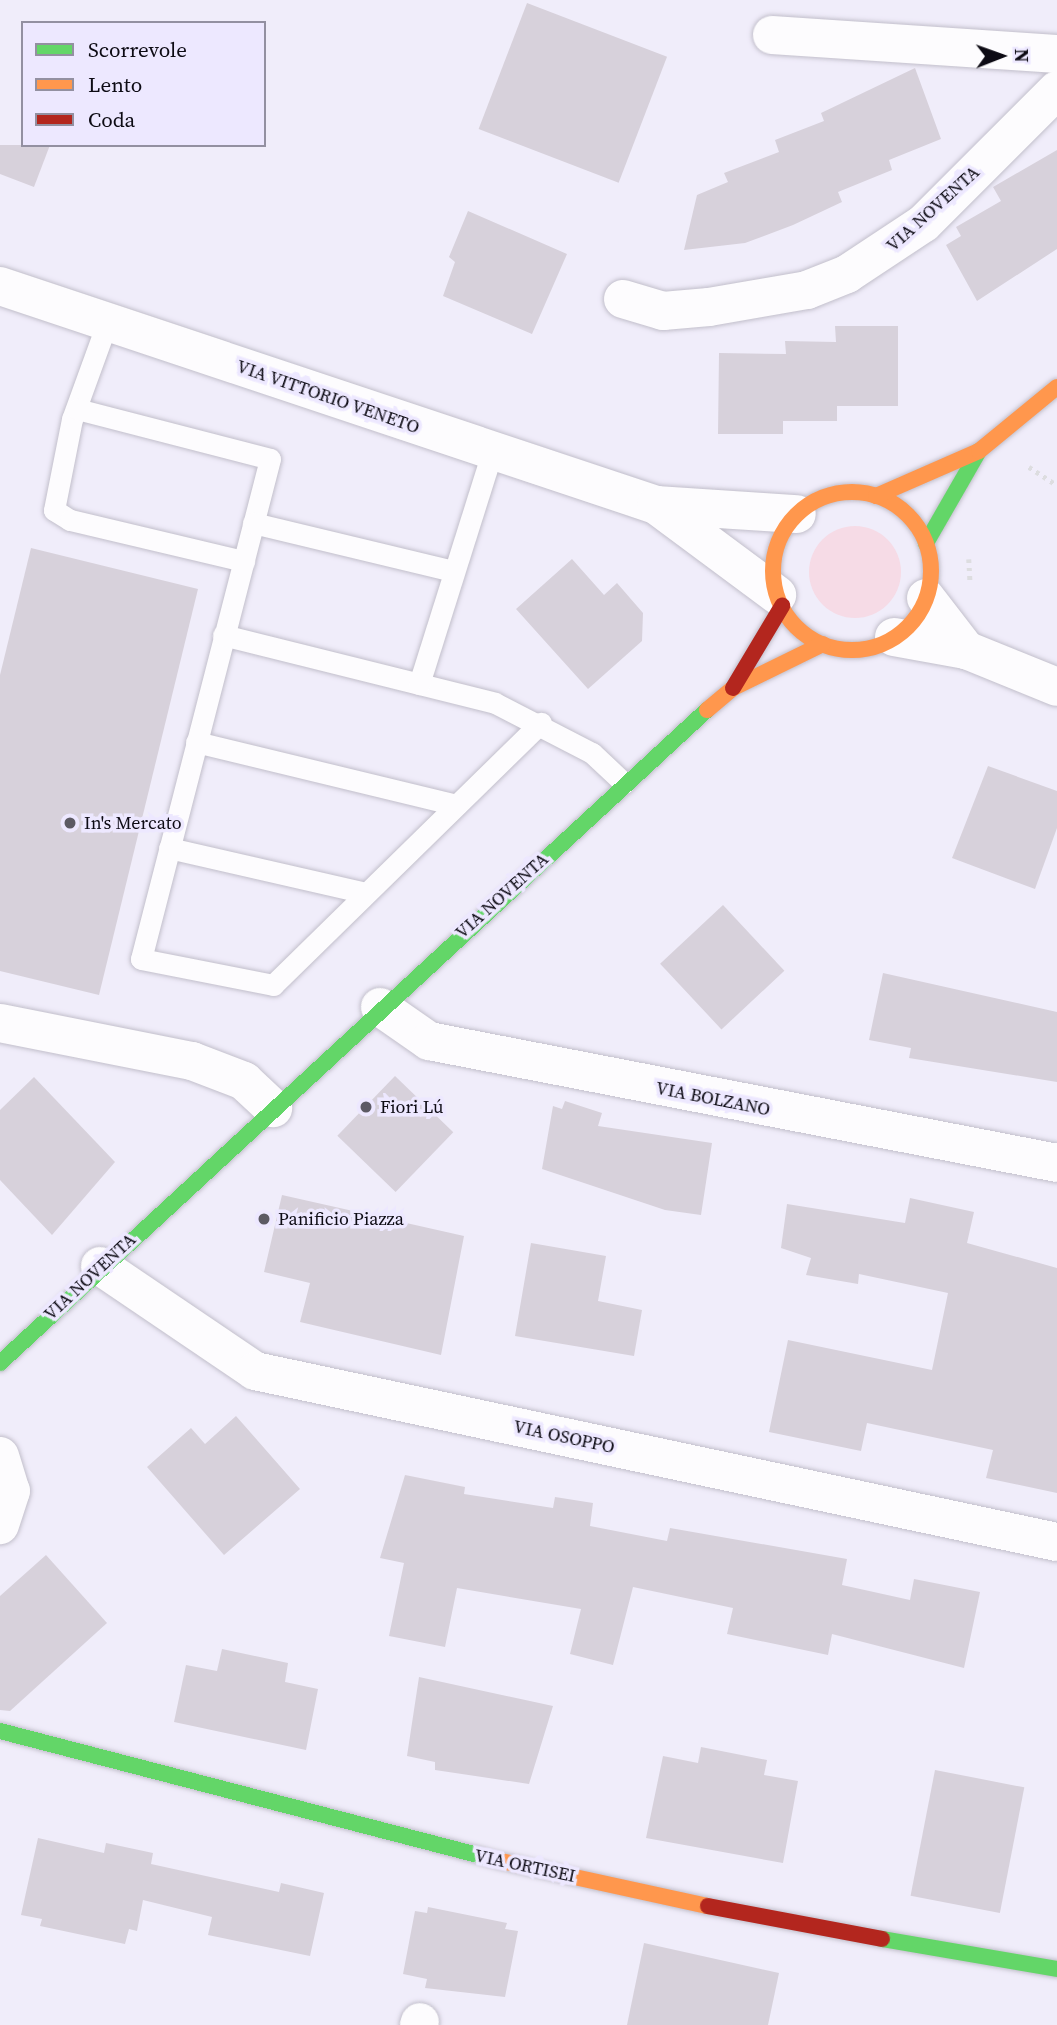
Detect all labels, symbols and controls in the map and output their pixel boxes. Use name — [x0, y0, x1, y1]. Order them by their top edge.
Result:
legend — [21, 21, 266, 147]
north arrow — [966, 21, 1036, 91]
text: Scorrevole — [88, 35, 187, 64]
text: N — [1009, 48, 1035, 63]
text: Lento — [88, 70, 142, 99]
text: Coda — [88, 105, 135, 134]
street label: VIA NOVENTA — [882, 162, 984, 256]
street label: VIA VITTORIO VENETO — [233, 355, 423, 439]
place label: In's Mercato — [84, 812, 182, 834]
marker: In's Mercato — [62, 815, 78, 831]
street label: VIA NOVENTA — [451, 849, 553, 943]
street label: VIA BOLZANO — [654, 1077, 772, 1121]
place label: Fiori Lú — [380, 1096, 443, 1118]
marker: Fiori Lú — [358, 1099, 374, 1115]
place label: Panificio Piazza — [278, 1208, 404, 1230]
marker: Panificio Piazza — [256, 1211, 272, 1227]
street label: VIA NOVENTA — [40, 1229, 140, 1325]
street label: VIA OSOPPO — [511, 1416, 617, 1458]
street label: VIA ORTISEI — [473, 1845, 577, 1887]

